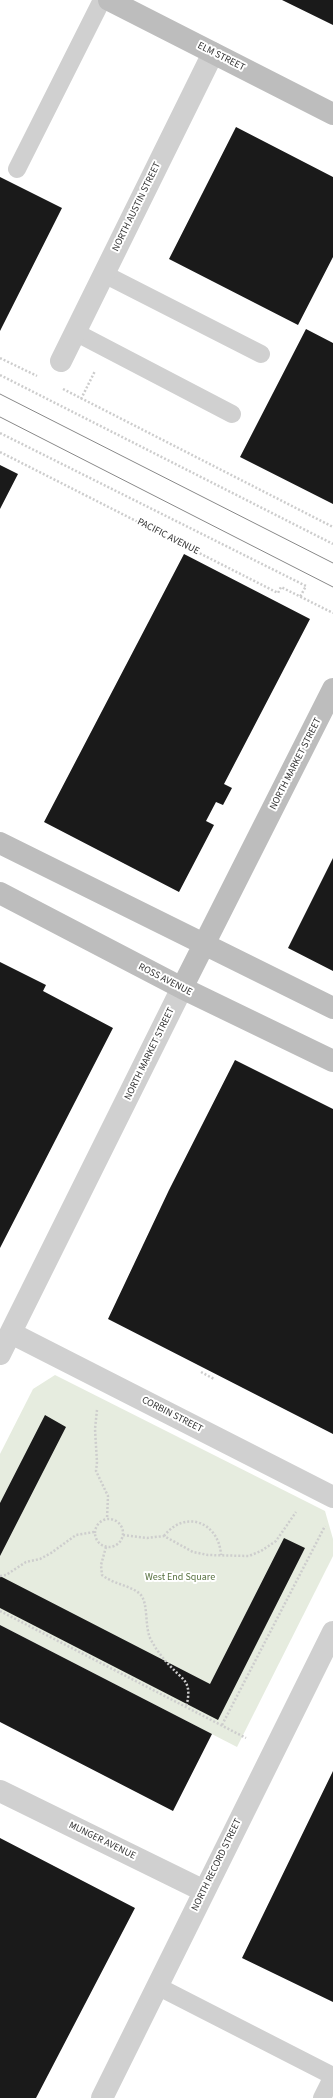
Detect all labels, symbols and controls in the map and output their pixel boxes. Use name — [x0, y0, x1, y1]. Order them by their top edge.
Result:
street label: ELM STREET — [195, 40, 247, 74]
street label: NORTH AUSTIN STREET — [110, 160, 164, 254]
street label: PACIFIC AVENUE — [135, 516, 201, 558]
street label: NORTH MARKET STREET — [268, 716, 324, 812]
street label: ROSS AVENUE — [136, 961, 194, 999]
street label: NORTH MARKET STREET — [122, 1006, 178, 1102]
street label: CORBIN STREET — [140, 1394, 204, 1436]
park label: West End Square — [145, 1572, 215, 1584]
street label: NORTH RECORD STREET — [189, 1817, 245, 1913]
street label: MUNGER AVENUE — [66, 1820, 138, 1862]

